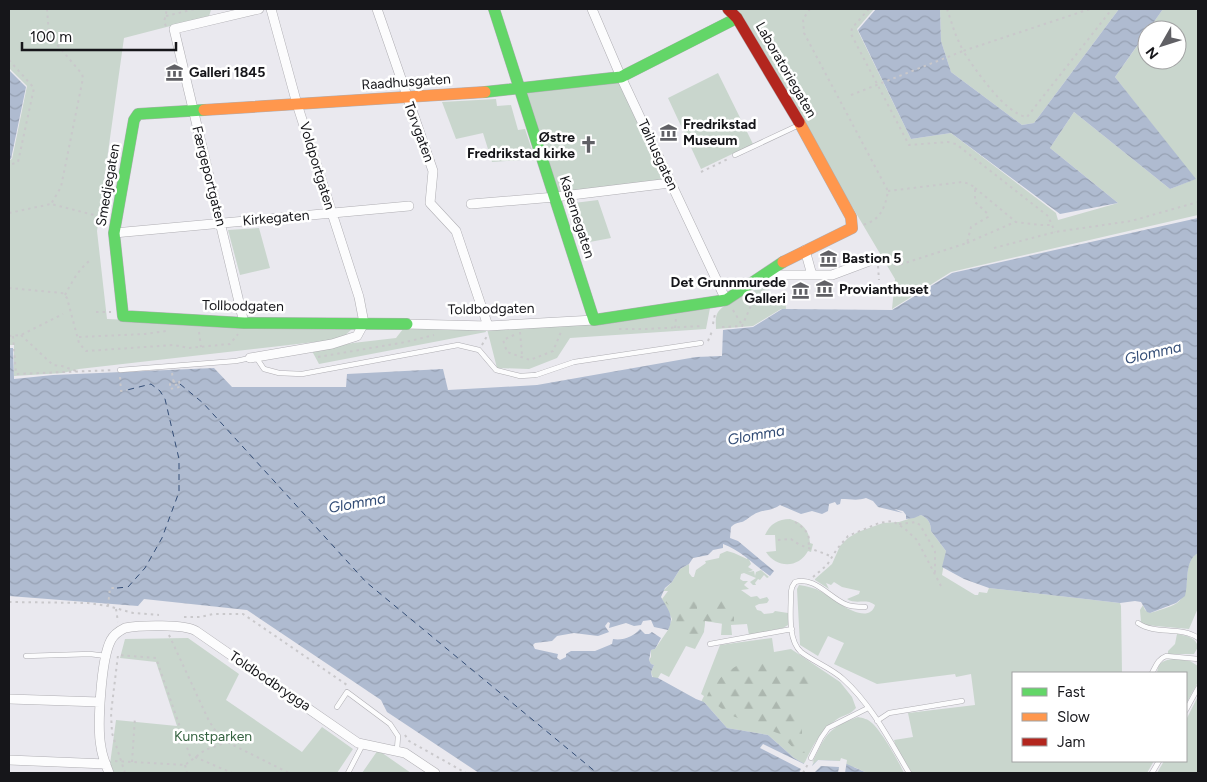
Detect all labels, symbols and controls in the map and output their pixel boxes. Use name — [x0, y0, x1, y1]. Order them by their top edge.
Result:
street label: Laboratoriegaten — [752, 19, 820, 121]
scale bar — [22, 20, 176, 52]
north arrow — [1137, 20, 1187, 70]
text: 100 m — [30, 28, 72, 46]
text: N — [1142, 43, 1162, 62]
museum icon: Galleri 1845 — [165, 62, 185, 82]
place label: Galleri 1845 — [189, 64, 265, 81]
street label: Raadhusgaten — [361, 70, 451, 94]
street label: Torvgaten — [400, 100, 438, 165]
place label: Fredrikstad Museum — [683, 116, 756, 149]
street label: Tøihusgaten — [634, 117, 682, 193]
street label: Voldportgaten — [296, 120, 338, 212]
museum icon: Fredrikstad Museum — [659, 122, 679, 142]
street label: Færgeportgaten — [188, 124, 230, 228]
place label: Østre Fredrikstad kirke — [467, 129, 575, 162]
church icon: Østre Fredrikstad kirke — [579, 135, 599, 155]
street label: Smedjegaten — [92, 142, 124, 228]
street label: Kasernegaten — [556, 173, 598, 261]
street label: Kirkegaten — [242, 207, 310, 229]
museum icon: Bastion 5 — [818, 248, 838, 268]
place label: Bastion 5 — [842, 250, 901, 267]
place label: Det Grunnmurede Galleri — [671, 274, 786, 307]
museum icon: Provianthuset — [815, 279, 835, 299]
museum icon: Det Grunnmurede Galleri — [790, 280, 810, 300]
place label: Provianthuset — [839, 281, 929, 298]
street label: Tollbodgaten — [202, 297, 284, 315]
street label: Toldbodgaten — [447, 300, 535, 318]
water label: Glomma — [1123, 338, 1183, 368]
water label: Glomma — [726, 421, 786, 449]
water label: Glomma — [327, 489, 387, 517]
street label: Toldbodbrygga — [226, 648, 314, 714]
legend — [1012, 672, 1187, 762]
text: Fast — [1057, 683, 1086, 701]
text: Slow — [1057, 708, 1090, 726]
park label: Kunstparken — [174, 728, 252, 745]
text: Jam — [1057, 733, 1085, 751]

